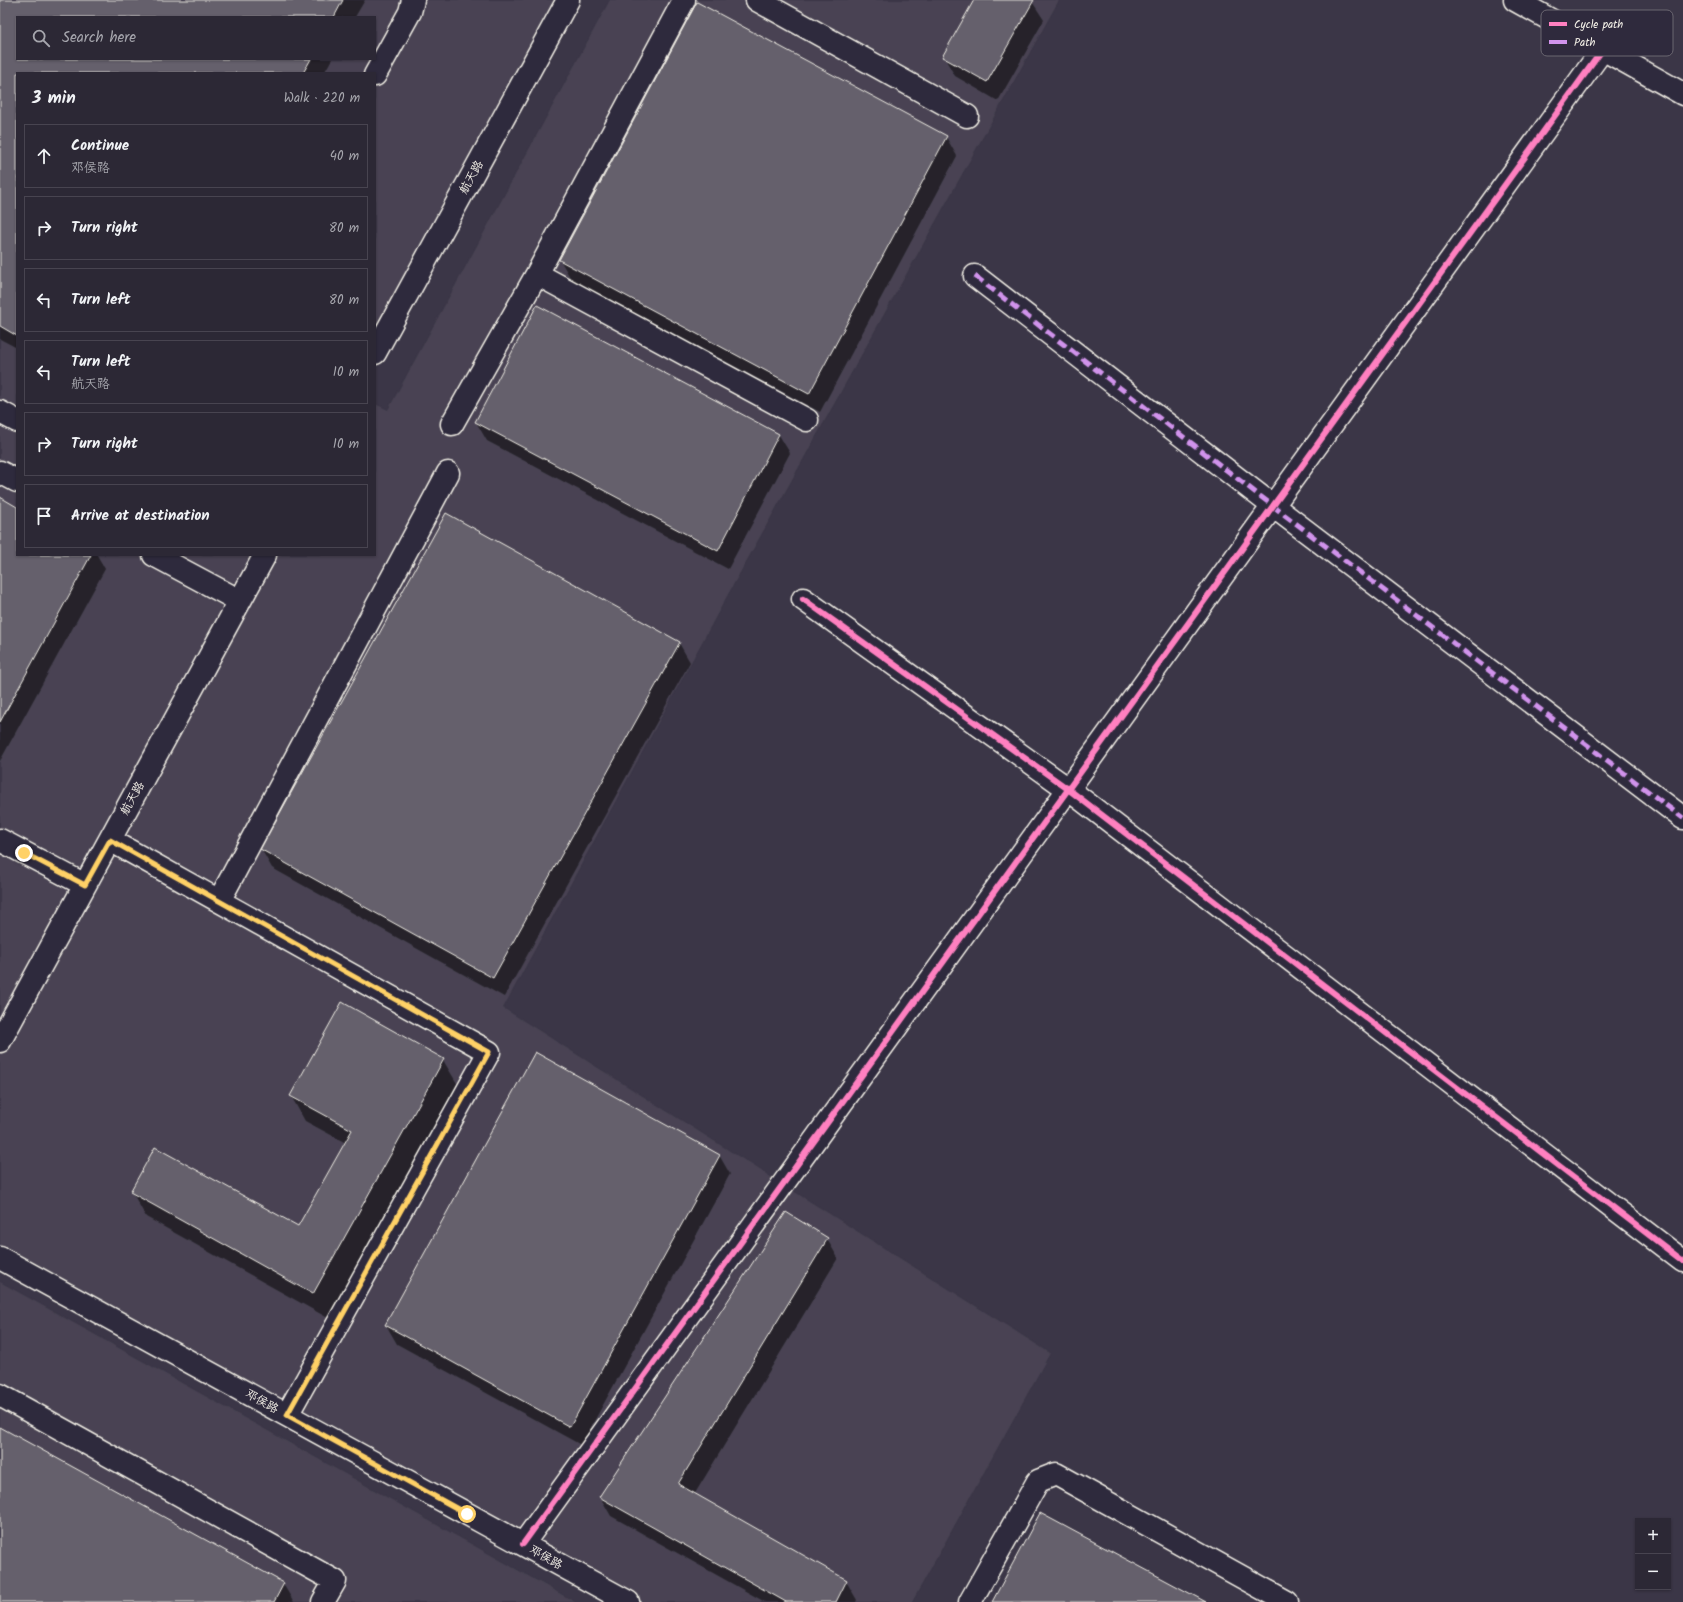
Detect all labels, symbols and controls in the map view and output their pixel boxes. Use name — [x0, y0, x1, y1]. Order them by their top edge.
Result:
legend — [1541, 10, 1673, 56]
search box — [16, 16, 376, 60]
text: Cycle path — [1574, 16, 1623, 34]
text: Search here — [62, 26, 136, 50]
icon: search — [30, 27, 52, 49]
text: Path — [1574, 34, 1595, 52]
text: 3 min — [32, 85, 76, 112]
text: Walk · 220 m — [284, 88, 360, 109]
text: Continue — [71, 134, 129, 158]
icon: ahead — [33, 145, 55, 167]
text: 40 m — [330, 146, 359, 167]
street label: 航天路 — [454, 157, 488, 198]
text: 邓侯路 — [71, 158, 110, 179]
text: Turn right — [71, 216, 138, 240]
icon: right — [33, 217, 55, 239]
text: 80 m — [329, 218, 359, 239]
text: Turn left — [71, 288, 131, 312]
icon: left — [33, 289, 55, 311]
text: 80 m — [329, 290, 359, 311]
text: Turn left — [71, 350, 131, 374]
icon: left — [33, 361, 55, 383]
text: 10 m — [333, 362, 359, 383]
text: 航天路 — [71, 374, 110, 395]
text: Turn right — [71, 432, 138, 456]
icon: right — [33, 433, 55, 455]
text: 10 m — [333, 434, 359, 455]
text: Arrive at destination — [71, 504, 210, 528]
icon: arrive — [33, 505, 55, 527]
street label: 航天路 — [115, 778, 149, 819]
route end — [15, 844, 33, 862]
street label: 邓侯路 — [241, 1384, 282, 1418]
route start — [458, 1505, 476, 1523]
map controls — [1635, 1518, 1671, 1590]
button: + — [1635, 1518, 1671, 1554]
street label: 邓侯路 — [525, 1540, 566, 1574]
button: − — [1635, 1554, 1671, 1590]

